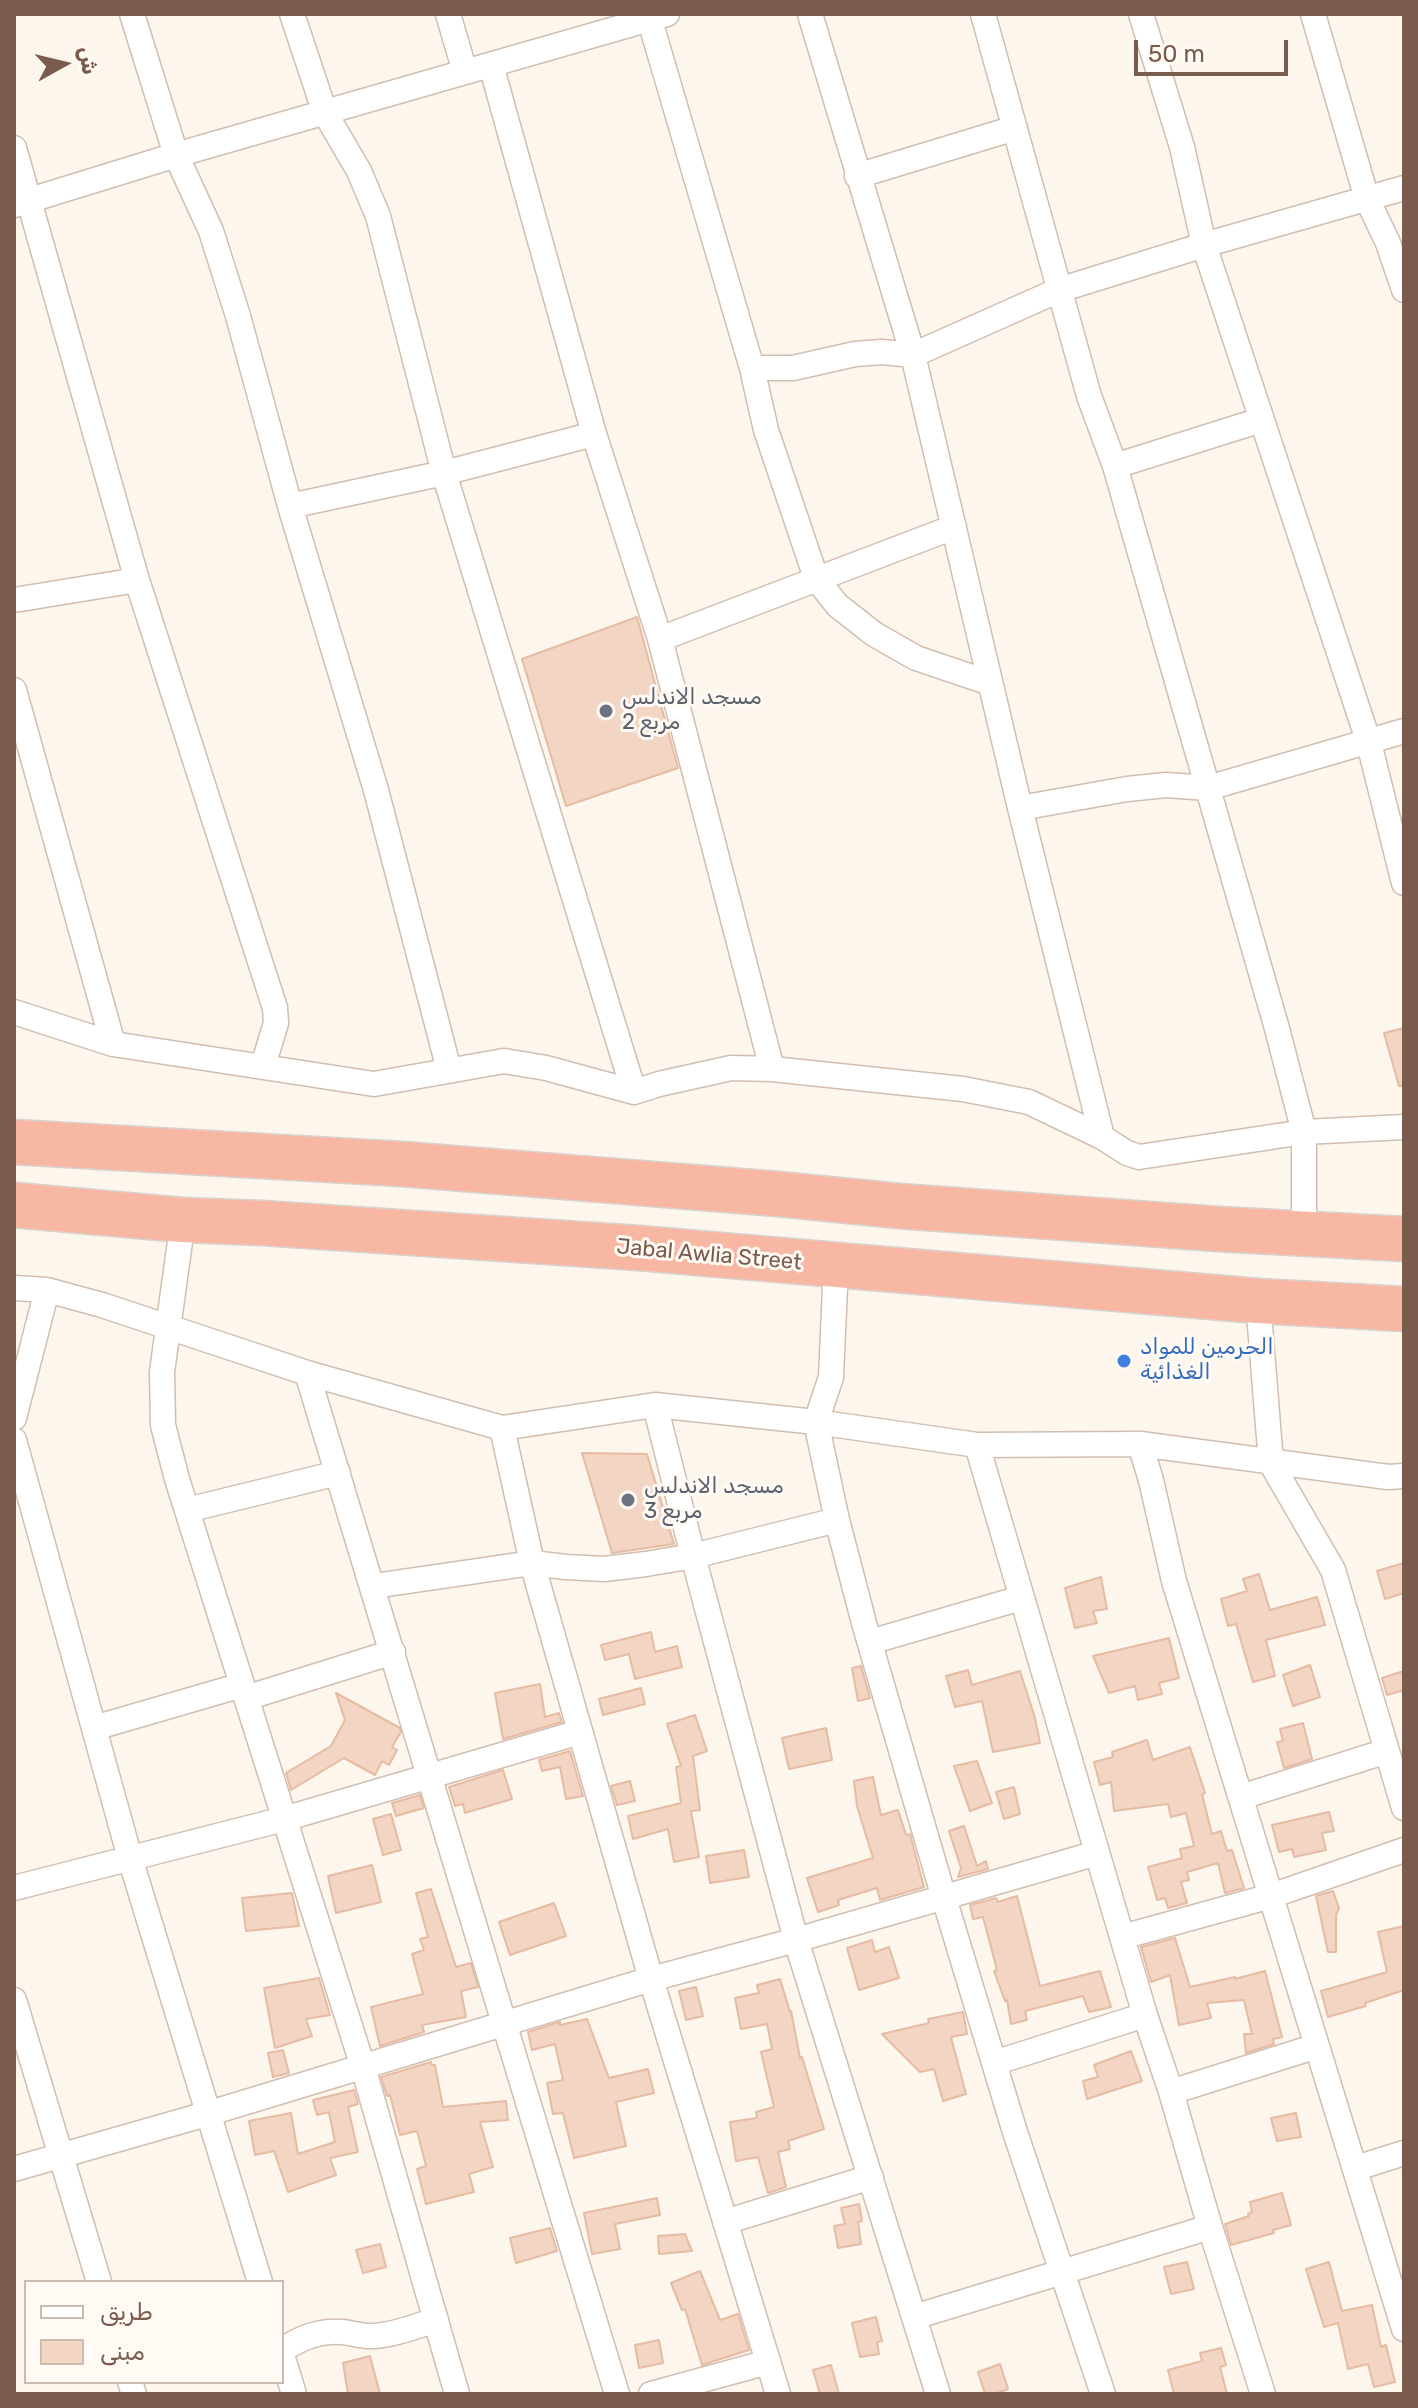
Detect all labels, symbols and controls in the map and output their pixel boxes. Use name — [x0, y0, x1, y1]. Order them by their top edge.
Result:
north arrow — [24, 24, 104, 104]
scale bar — [1138, 24, 1292, 74]
text: 50 m — [1148, 40, 1205, 68]
text: ش — [73, 45, 104, 76]
place label: مسجد الاندلس مربع 2 — [622, 685, 762, 736]
marker: مسجد الاندلس مربع 2 — [597, 702, 615, 720]
street label: Jabal Awlia Street — [615, 1234, 803, 1276]
place label: الحرمين للمواد الغذائية — [1140, 1335, 1274, 1386]
marker: الحرمين للمواد الغذائية — [1115, 1352, 1133, 1370]
place label: مسجد الاندلس مربع 3 — [644, 1474, 784, 1526]
marker: مسجد الاندلس مربع 3 — [619, 1491, 637, 1509]
legend — [24, 2280, 284, 2384]
text: طريق — [100, 2298, 153, 2326]
text: مبنى — [100, 2338, 145, 2366]

